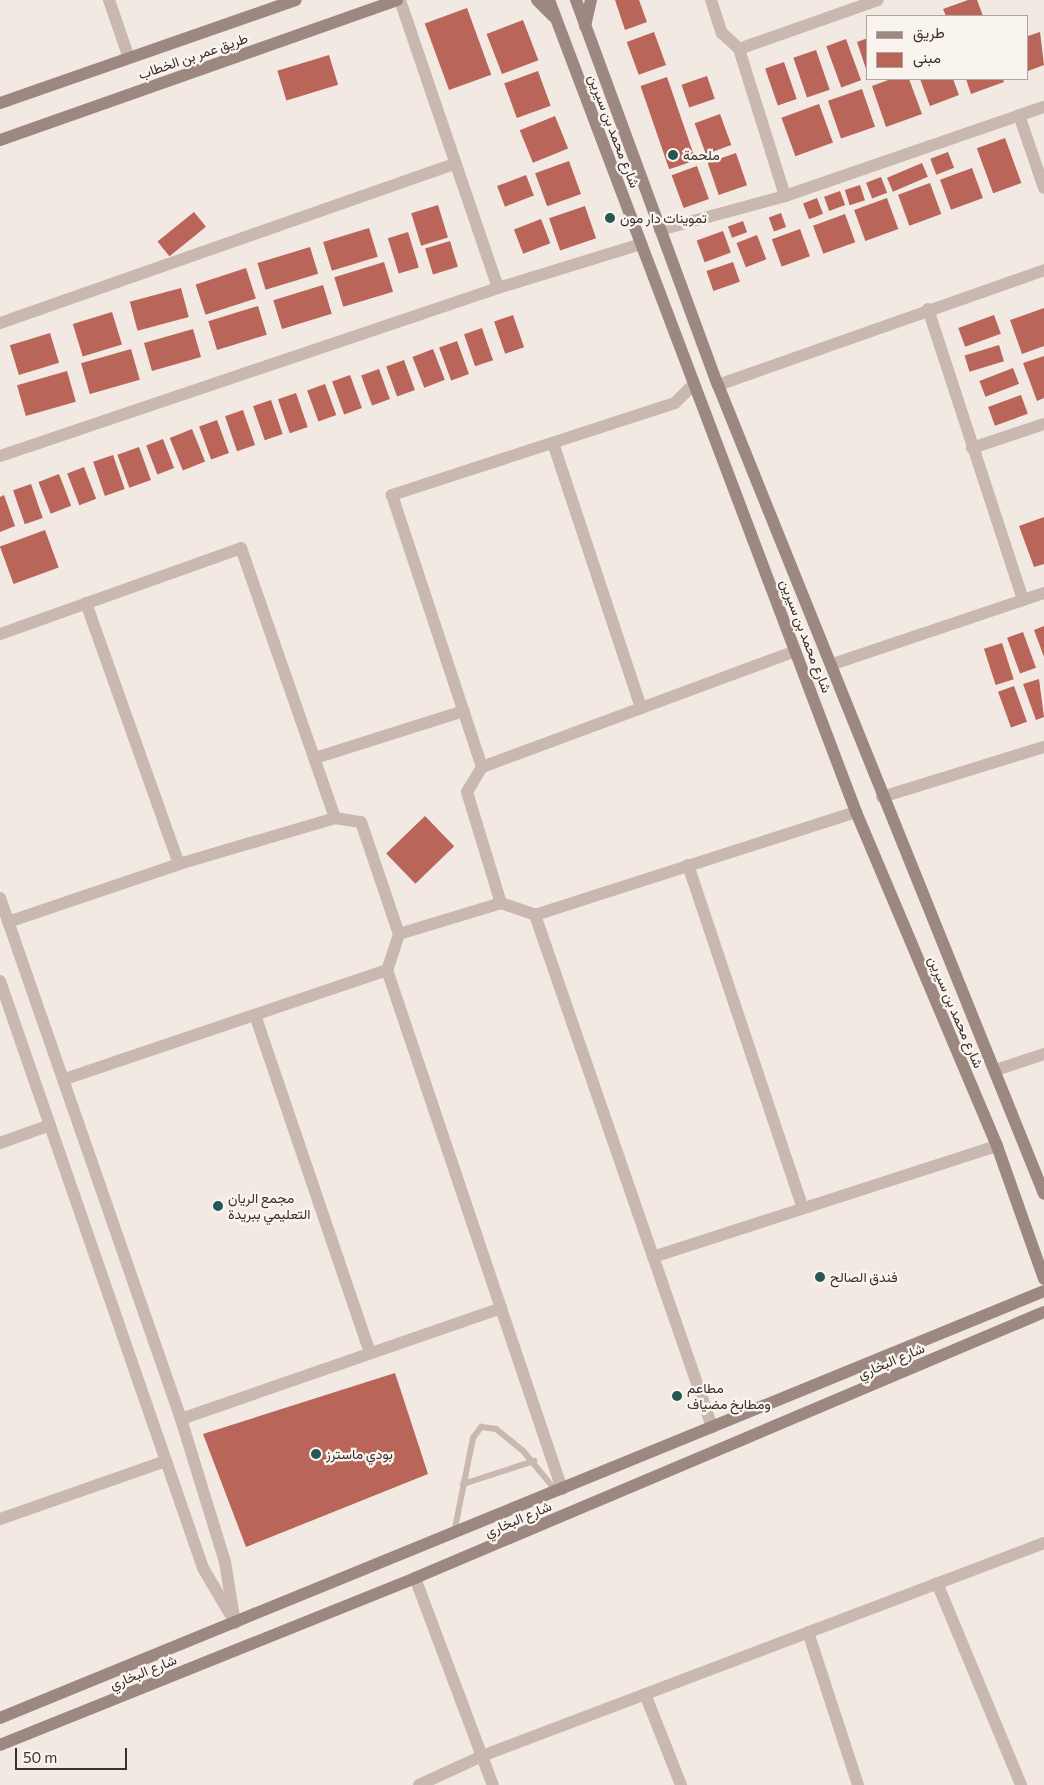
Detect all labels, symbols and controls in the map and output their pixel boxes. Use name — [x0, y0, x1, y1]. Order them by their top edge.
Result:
legend — [866, 15, 1029, 80]
text: طريق — [913, 23, 945, 41]
street label: طريق عمر بن الخطاب — [136, 29, 250, 83]
text: مبنى — [913, 48, 941, 66]
street label: شارع محمد بن سيرين — [585, 72, 643, 190]
place label: ملحمة — [683, 147, 720, 163]
marker: ملحمة — [667, 149, 679, 161]
place label: تموينات دار مون — [620, 210, 707, 226]
marker: تموينات دار مون — [604, 212, 616, 224]
street label: شارع محمد بن سيرين — [777, 577, 835, 695]
street label: شارع محمد بن سيرين — [925, 954, 987, 1070]
place label: مجمع الريان التعليمي ببريدة — [228, 1190, 311, 1222]
marker: مجمع الريان التعليمي ببريدة — [212, 1200, 224, 1212]
place label: فندق الصالح — [830, 1269, 898, 1285]
marker: فندق الصالح — [814, 1271, 826, 1283]
street label: شارع البخاري — [855, 1339, 927, 1383]
place label: مطاعم ومطابخ مضياف — [687, 1380, 771, 1412]
marker: مطاعم ومطابخ مضياف — [671, 1390, 683, 1402]
place label: بودي ماسترز — [326, 1446, 393, 1462]
marker: بودي ماسترز — [310, 1448, 322, 1460]
street label: شارع البخاري — [482, 1497, 554, 1541]
street label: شارع البخاري — [107, 1651, 179, 1693]
scale bar — [18, 1738, 130, 1770]
text: 50 m — [23, 1748, 57, 1766]

